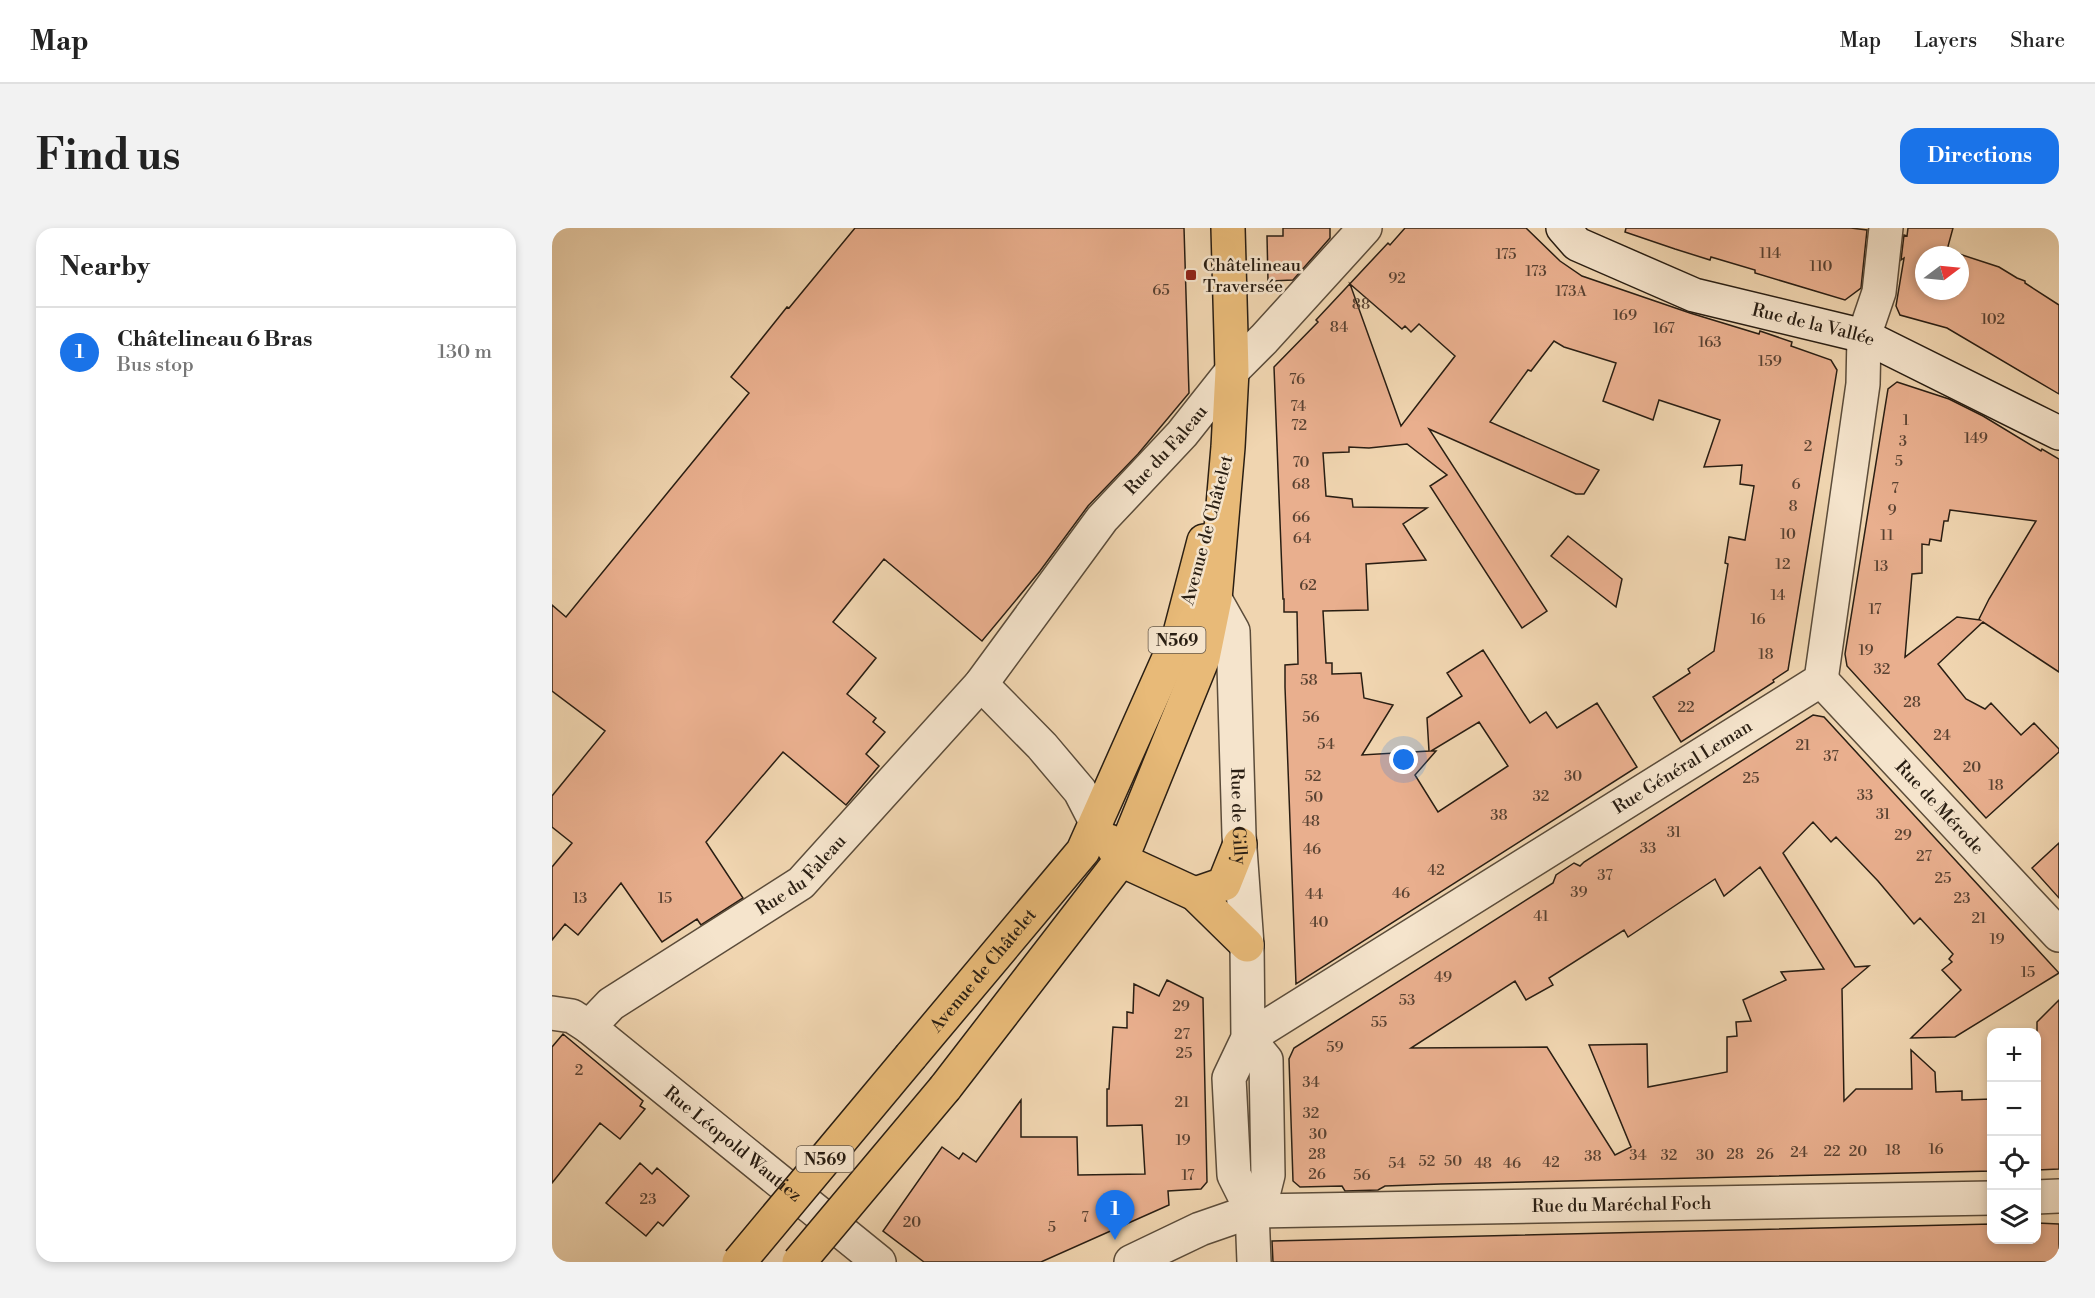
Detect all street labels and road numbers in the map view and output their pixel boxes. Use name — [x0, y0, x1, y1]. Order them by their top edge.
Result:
street label: Rue de la Vallée — [1750, 298, 1879, 352]
street label: Rue du Faleau — [1120, 400, 1213, 500]
street label: Avenue de Châtelet — [1176, 452, 1239, 609]
road number: N569 — [1148, 627, 1206, 653]
street label: Rue Général Leman — [1608, 715, 1757, 819]
street label: Rue de Mérode — [1890, 756, 1989, 859]
street label: Rue de Gilly — [1225, 767, 1252, 866]
street label: Rue du Faleau — [751, 829, 852, 921]
street label: Avenue de Châtelet — [924, 903, 1042, 1038]
street label: Rue Léopold Wautiez — [659, 1081, 807, 1207]
road number: N569 — [796, 1146, 854, 1172]
street label: Rue du Maréchal Foch — [1531, 1192, 1712, 1218]

